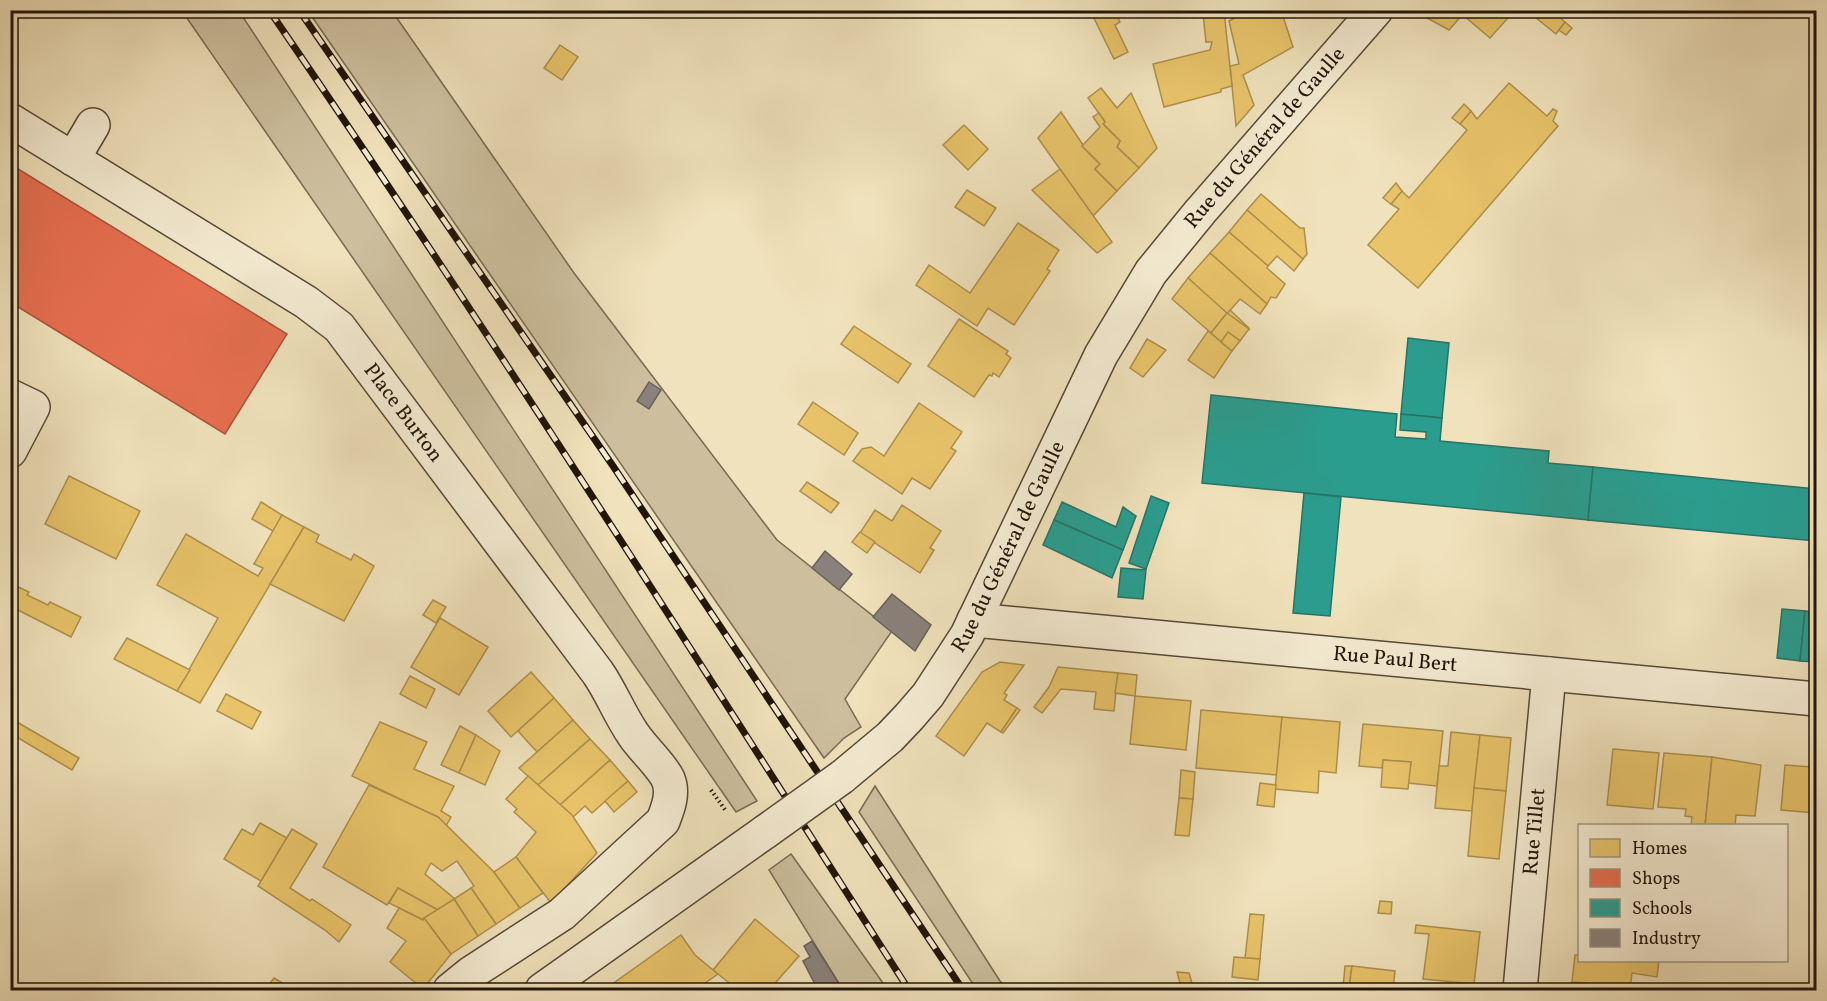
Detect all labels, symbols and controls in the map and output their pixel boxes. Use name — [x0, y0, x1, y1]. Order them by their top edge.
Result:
street label: Rue du Général de Gaulle — [1178, 41, 1352, 235]
street label: Place Burton — [356, 357, 450, 468]
street label: Rue du Général de Gaulle — [945, 436, 1072, 659]
street label: Rue Paul Bert — [1332, 639, 1459, 680]
street label: Rue Tillet — [1516, 787, 1553, 876]
legend — [1578, 824, 1788, 962]
text: Homes — [1632, 837, 1687, 862]
text: Shops — [1632, 867, 1680, 892]
text: Schools — [1632, 897, 1692, 922]
text: Industry — [1632, 927, 1701, 952]

